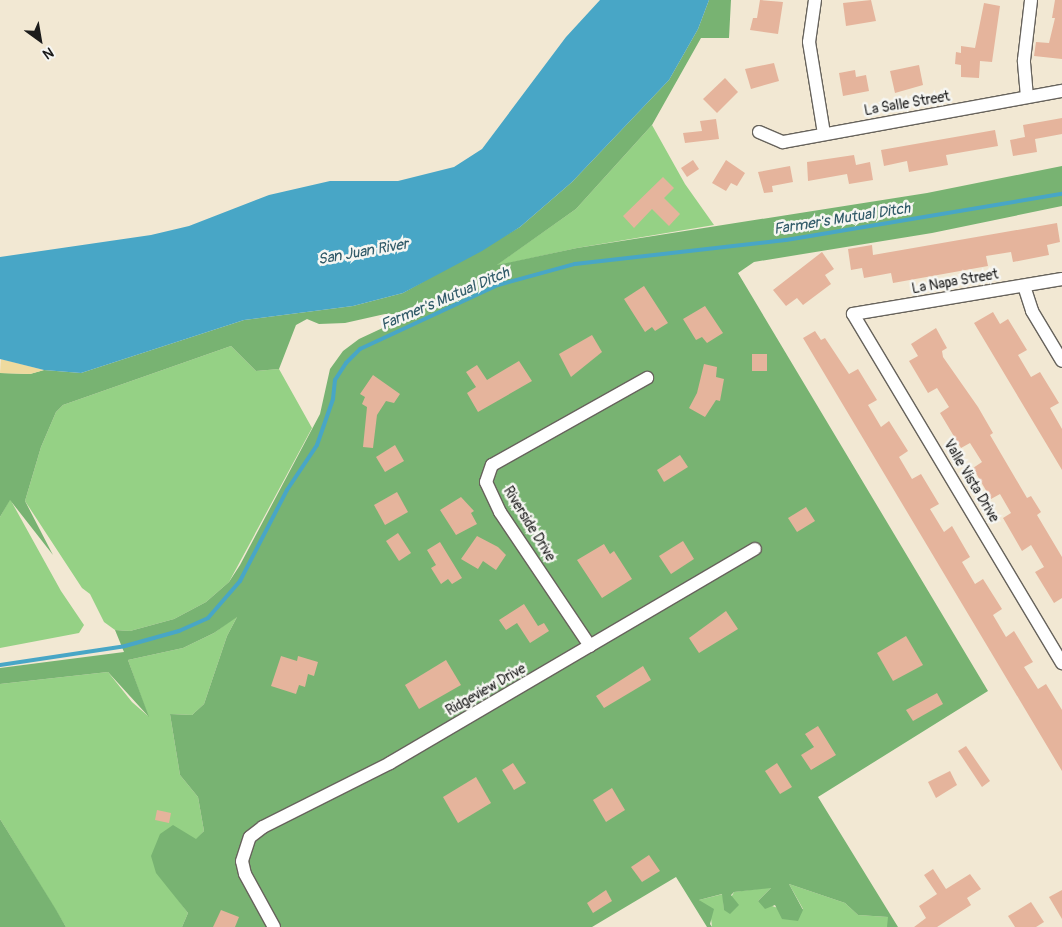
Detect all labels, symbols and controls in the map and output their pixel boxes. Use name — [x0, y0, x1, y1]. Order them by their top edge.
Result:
north arrow — [15, 15, 65, 65]
text: N — [40, 43, 57, 63]
street label: La Salle Street — [863, 88, 951, 120]
water label: Farmer's Mutual Ditch — [772, 199, 912, 239]
water label: San Juan River — [316, 235, 410, 269]
water label: Farmer's Mutual Ditch — [378, 264, 512, 334]
street label: La Napa Street — [910, 266, 1000, 298]
street label: Valle Vista Drive — [940, 437, 1002, 525]
street label: Riverside Drive — [499, 484, 559, 564]
street label: Ridgeview Drive — [443, 660, 529, 720]

